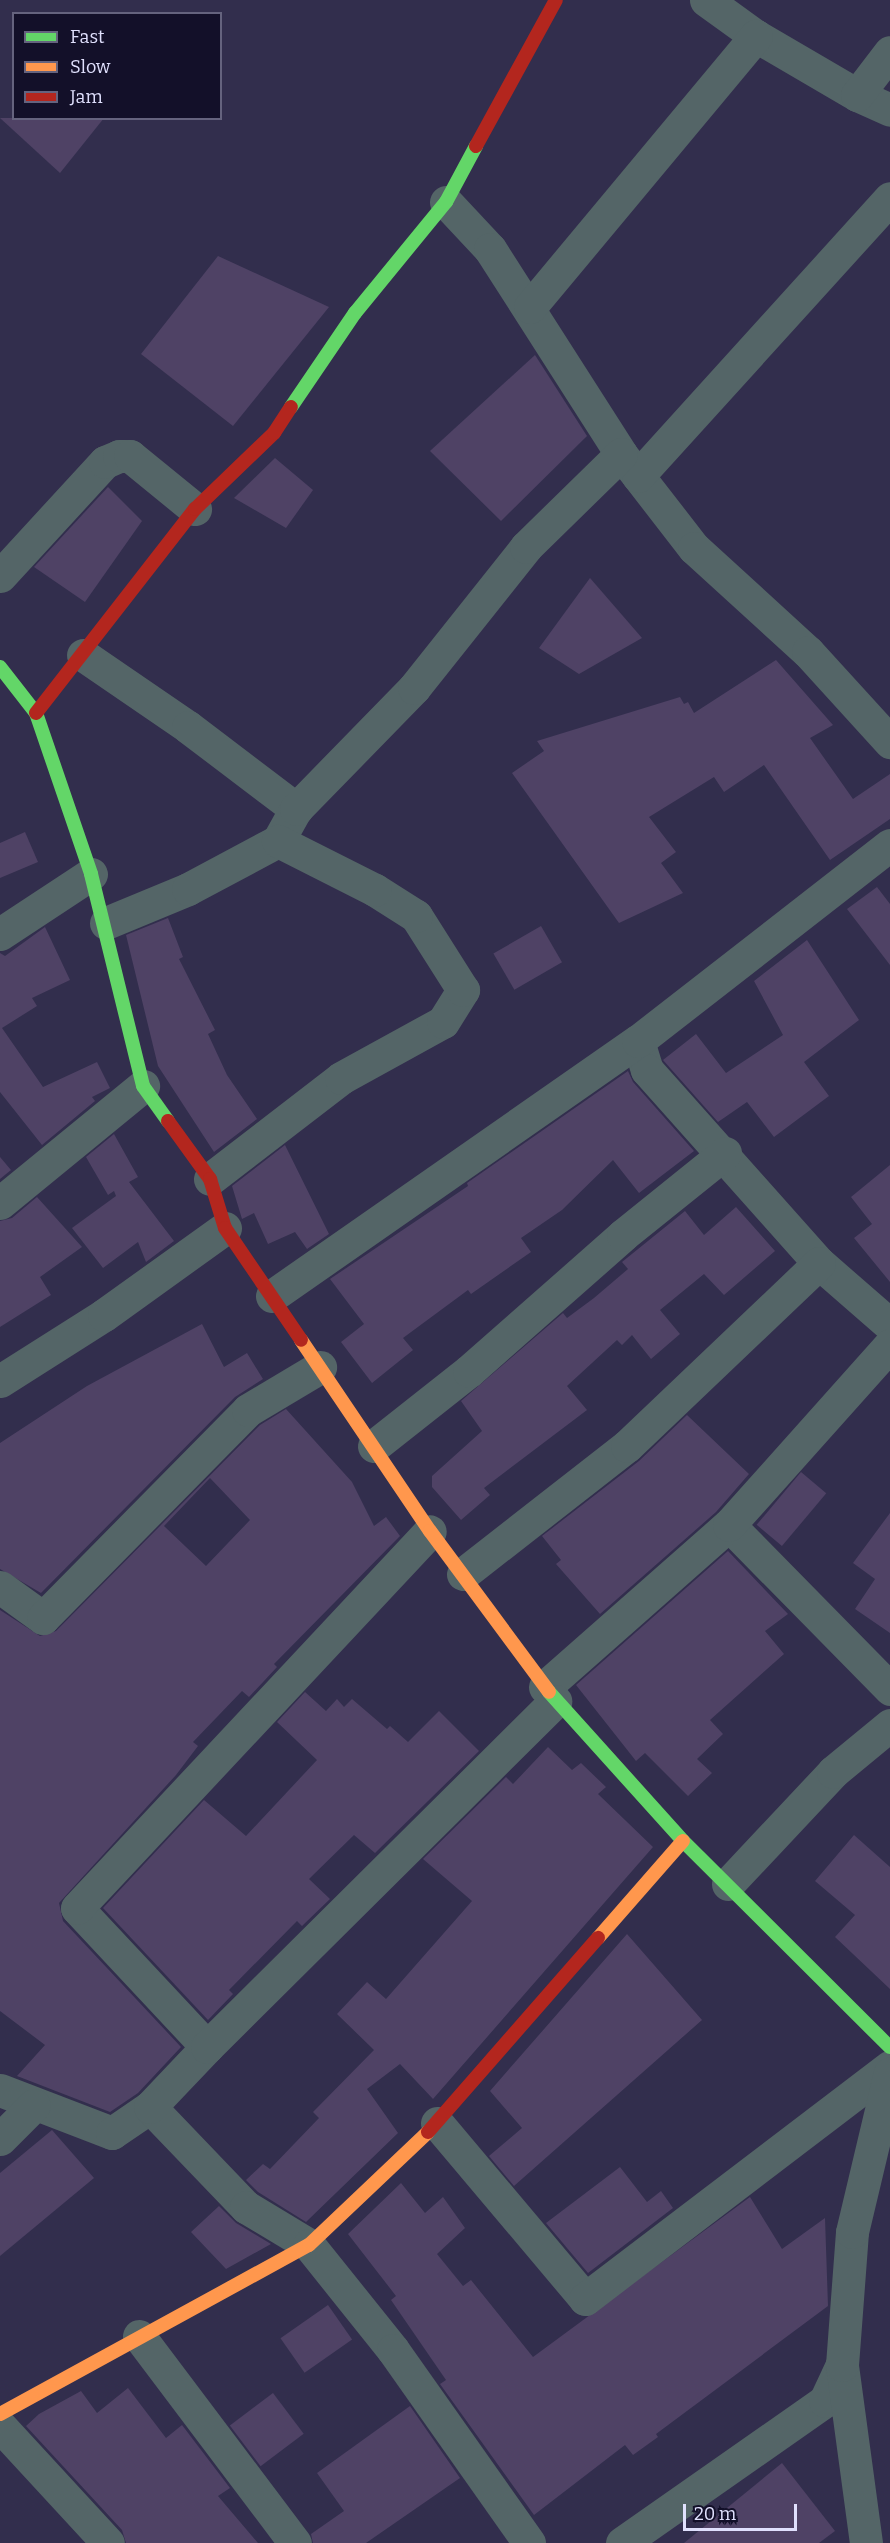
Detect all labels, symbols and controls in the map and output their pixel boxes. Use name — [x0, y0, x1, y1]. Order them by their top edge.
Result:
legend — [12, 12, 222, 120]
text: Fast — [70, 26, 105, 48]
text: Slow — [70, 56, 110, 78]
text: Jam — [70, 86, 103, 108]
scale bar — [686, 2492, 800, 2530]
text: 20 m — [694, 2503, 736, 2525]

